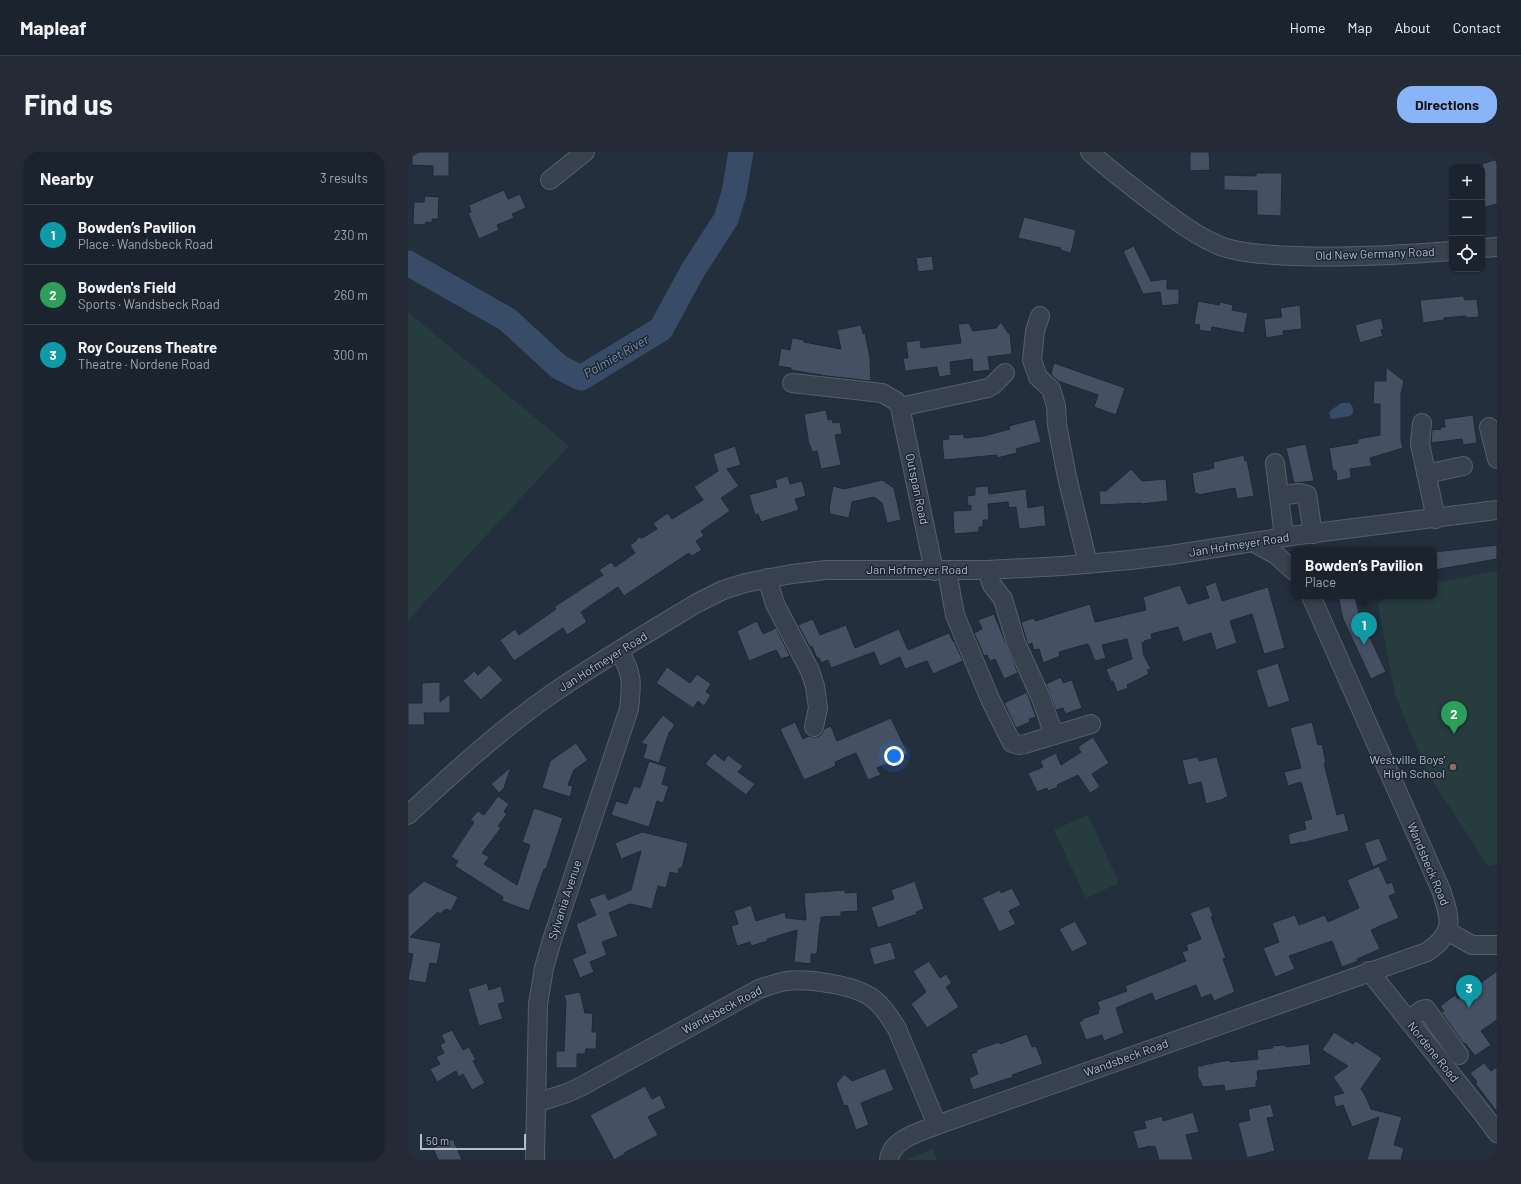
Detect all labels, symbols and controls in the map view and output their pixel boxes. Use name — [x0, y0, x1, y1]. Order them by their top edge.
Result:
text: Mapleaf — [20, 16, 87, 39]
text: Home — [1290, 19, 1326, 36]
text: Map — [1348, 19, 1372, 36]
text: About — [1394, 19, 1431, 36]
text: Contact — [1453, 19, 1501, 36]
button: Directions — [1397, 86, 1497, 123]
text: Find us — [24, 87, 113, 121]
map controls — [1449, 164, 1485, 272]
button: + — [1449, 164, 1485, 200]
text: Nearby — [40, 168, 94, 188]
text: 3 results — [320, 170, 368, 186]
button: − — [1449, 200, 1485, 236]
text: Bowden’s Pavilion — [78, 218, 196, 236]
text: 1 — [51, 227, 55, 243]
text: 230 m — [334, 227, 368, 243]
text: Place · Wandsbeck Road — [78, 236, 213, 252]
button: locate — [1449, 236, 1485, 272]
street label: Old New Germany Road — [1315, 244, 1435, 262]
text: Bowden's Field — [78, 278, 176, 296]
text: 2 — [49, 287, 57, 303]
text: 260 m — [334, 287, 368, 303]
text: Sports · Wandsbeck Road — [78, 296, 220, 312]
water label: Palmiet River — [581, 331, 652, 381]
text: Roy Couzens Theatre — [78, 338, 217, 356]
text: 3 — [49, 347, 57, 363]
text: 300 m — [333, 347, 368, 363]
text: Theatre · Nordene Road — [78, 356, 210, 372]
street label: Outspan Road — [904, 452, 932, 526]
street label: Jan Hofmeyer Road — [1188, 529, 1290, 559]
popup — [1291, 547, 1437, 599]
text: Bowden’s Pavilion — [1305, 556, 1423, 574]
street label: Jan Hofmeyer Road — [866, 562, 968, 576]
text: Place — [1305, 574, 1336, 590]
pin: 1 — [1351, 612, 1377, 645]
street label: Jan Hofmeyer Road — [556, 628, 649, 694]
pin: 2 — [1441, 701, 1467, 734]
your location — [884, 746, 904, 766]
place label: Westville Boys' High School — [1370, 752, 1445, 780]
marker: Westville Boys' High School — [1448, 762, 1458, 772]
street label: Wandsbeck Road — [1405, 820, 1453, 907]
street label: Sylvania Avenue — [545, 858, 584, 941]
pin: 3 — [1456, 975, 1482, 1008]
street label: Wandsbeck Road — [679, 982, 764, 1036]
street label: Nordene Road — [1405, 1018, 1462, 1084]
street label: Wandsbeck Road — [1082, 1035, 1170, 1079]
scale bar — [420, 1132, 526, 1151]
text: 50 m — [426, 1134, 449, 1147]

